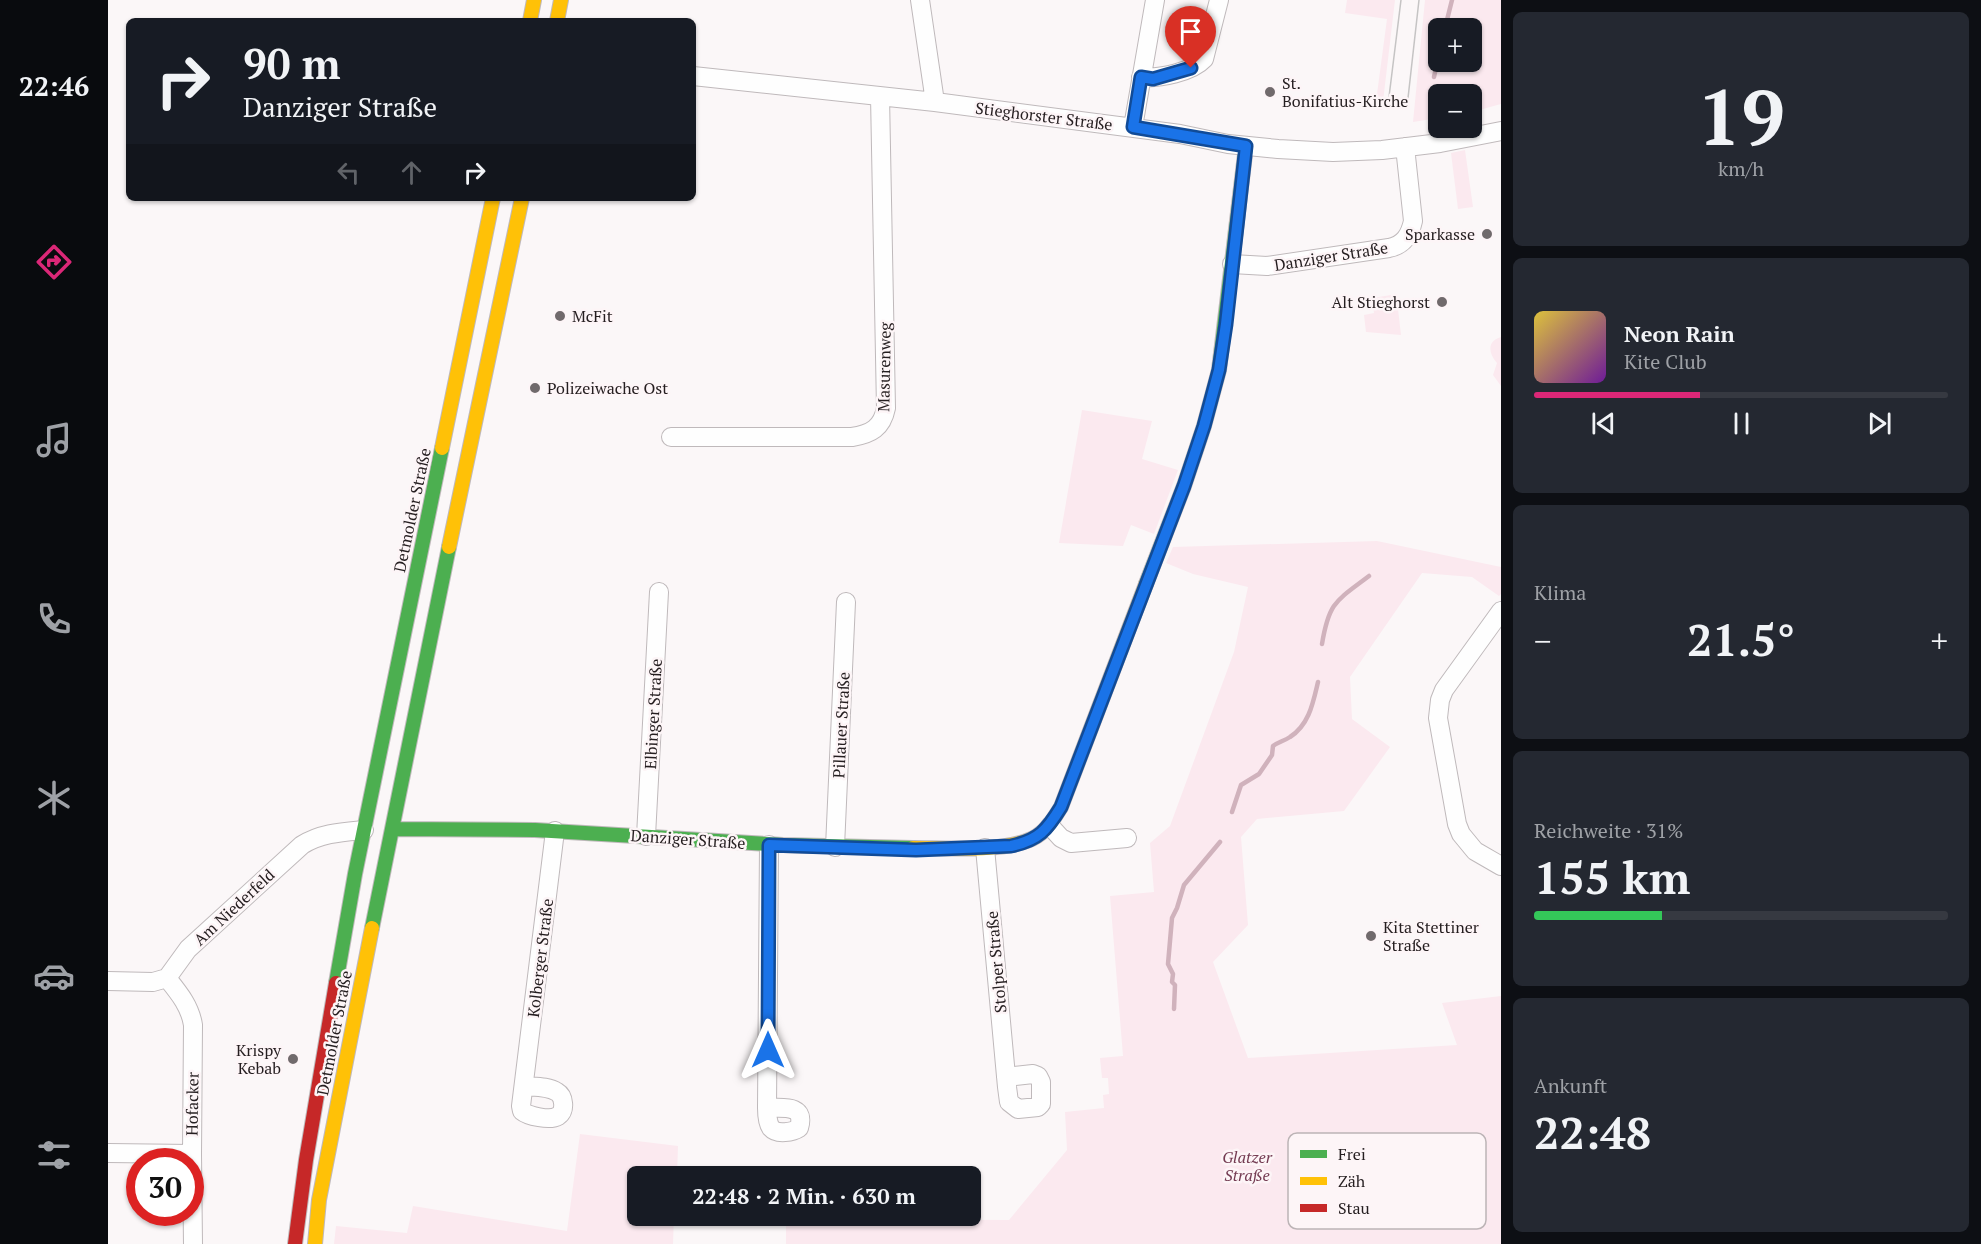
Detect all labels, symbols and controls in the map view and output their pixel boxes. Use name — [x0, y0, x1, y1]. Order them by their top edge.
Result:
pin — [1165, 6, 1216, 68]
icon: arrive — [1174, 15, 1207, 48]
map controls — [1428, 18, 1482, 138]
button: + — [1428, 18, 1482, 72]
text: 90 m — [243, 35, 341, 91]
icon: right — [144, 42, 222, 120]
text: 19 — [1697, 64, 1785, 167]
text: 22:46 — [19, 68, 89, 104]
place label: St. Bonifatius-Kirche — [1282, 72, 1408, 112]
button: − — [1428, 84, 1482, 138]
marker: St. Bonifatius-Kirche — [1263, 85, 1277, 99]
text: Danziger Straße — [243, 89, 437, 125]
street label: Stieghorster Straße — [974, 97, 1114, 135]
text: km/h — [1718, 155, 1764, 182]
icon: left — [332, 156, 365, 189]
icon: ahead — [395, 156, 428, 189]
icon: right — [458, 156, 491, 189]
place label: Sparkasse — [1405, 223, 1475, 245]
marker: Sparkasse — [1480, 227, 1494, 241]
street label: Danziger Straße — [1272, 236, 1390, 276]
icon: directions — [33, 241, 75, 283]
place label: Alt Stieghorst — [1331, 291, 1430, 313]
marker: Alt Stieghorst — [1435, 295, 1449, 309]
place label: McFit — [572, 305, 613, 327]
marker: McFit — [553, 309, 567, 323]
text: Neon Rain — [1624, 319, 1735, 348]
street label: Masurenweg — [872, 321, 896, 412]
text: Kite Club — [1624, 348, 1707, 375]
place label: Polizeiwache Ost — [547, 377, 668, 399]
marker: Polizeiwache Ost — [528, 381, 542, 395]
icon: previous — [1587, 407, 1620, 440]
icon: pause — [1725, 407, 1758, 440]
icon: next — [1863, 407, 1896, 440]
icon: music — [33, 419, 75, 461]
street label: Detmolder Straße — [388, 446, 436, 574]
text: Klima — [1534, 579, 1586, 606]
icon: phone — [33, 598, 75, 640]
text: 21.5° — [1687, 609, 1795, 669]
text: − — [1534, 619, 1552, 662]
text: + — [1930, 619, 1948, 662]
street label: Elbinger Straße — [639, 658, 667, 770]
street label: Pillauer Straße — [827, 671, 855, 779]
icon: climate — [33, 777, 75, 819]
text: Reichweite · 31% — [1534, 817, 1683, 844]
street label: Danziger Straße — [630, 824, 746, 854]
text: 155 km — [1534, 847, 1690, 907]
street label: Am Niederfeld — [189, 864, 279, 950]
street label: Kolberger Straße — [522, 897, 558, 1019]
street label: Stolper Straße — [981, 910, 1011, 1014]
place label: Kita Stettiner Straße — [1383, 916, 1480, 956]
marker: Kita Stettiner Straße — [1364, 929, 1378, 943]
icon: car — [33, 955, 75, 997]
street label: Detmolder Straße — [311, 969, 357, 1097]
position arrow — [736, 1018, 800, 1082]
place label: Krispy Kebab — [236, 1039, 282, 1079]
marker: Krispy Kebab — [286, 1052, 300, 1066]
street label: Hofacker — [180, 1071, 204, 1136]
text: Ankunft — [1534, 1072, 1607, 1099]
text: 22:48 — [1534, 1102, 1651, 1162]
legend — [1288, 1133, 1486, 1229]
icon: filters — [33, 1134, 75, 1176]
text: Frei — [1338, 1143, 1366, 1165]
park label: Glatzer Straße — [1222, 1146, 1273, 1186]
speed limit sign: 30 — [126, 1148, 204, 1226]
text: Zäh — [1338, 1170, 1366, 1192]
text: 22:48 · 2 Min. · 630 m — [692, 1181, 916, 1210]
text: Stau — [1338, 1197, 1370, 1219]

